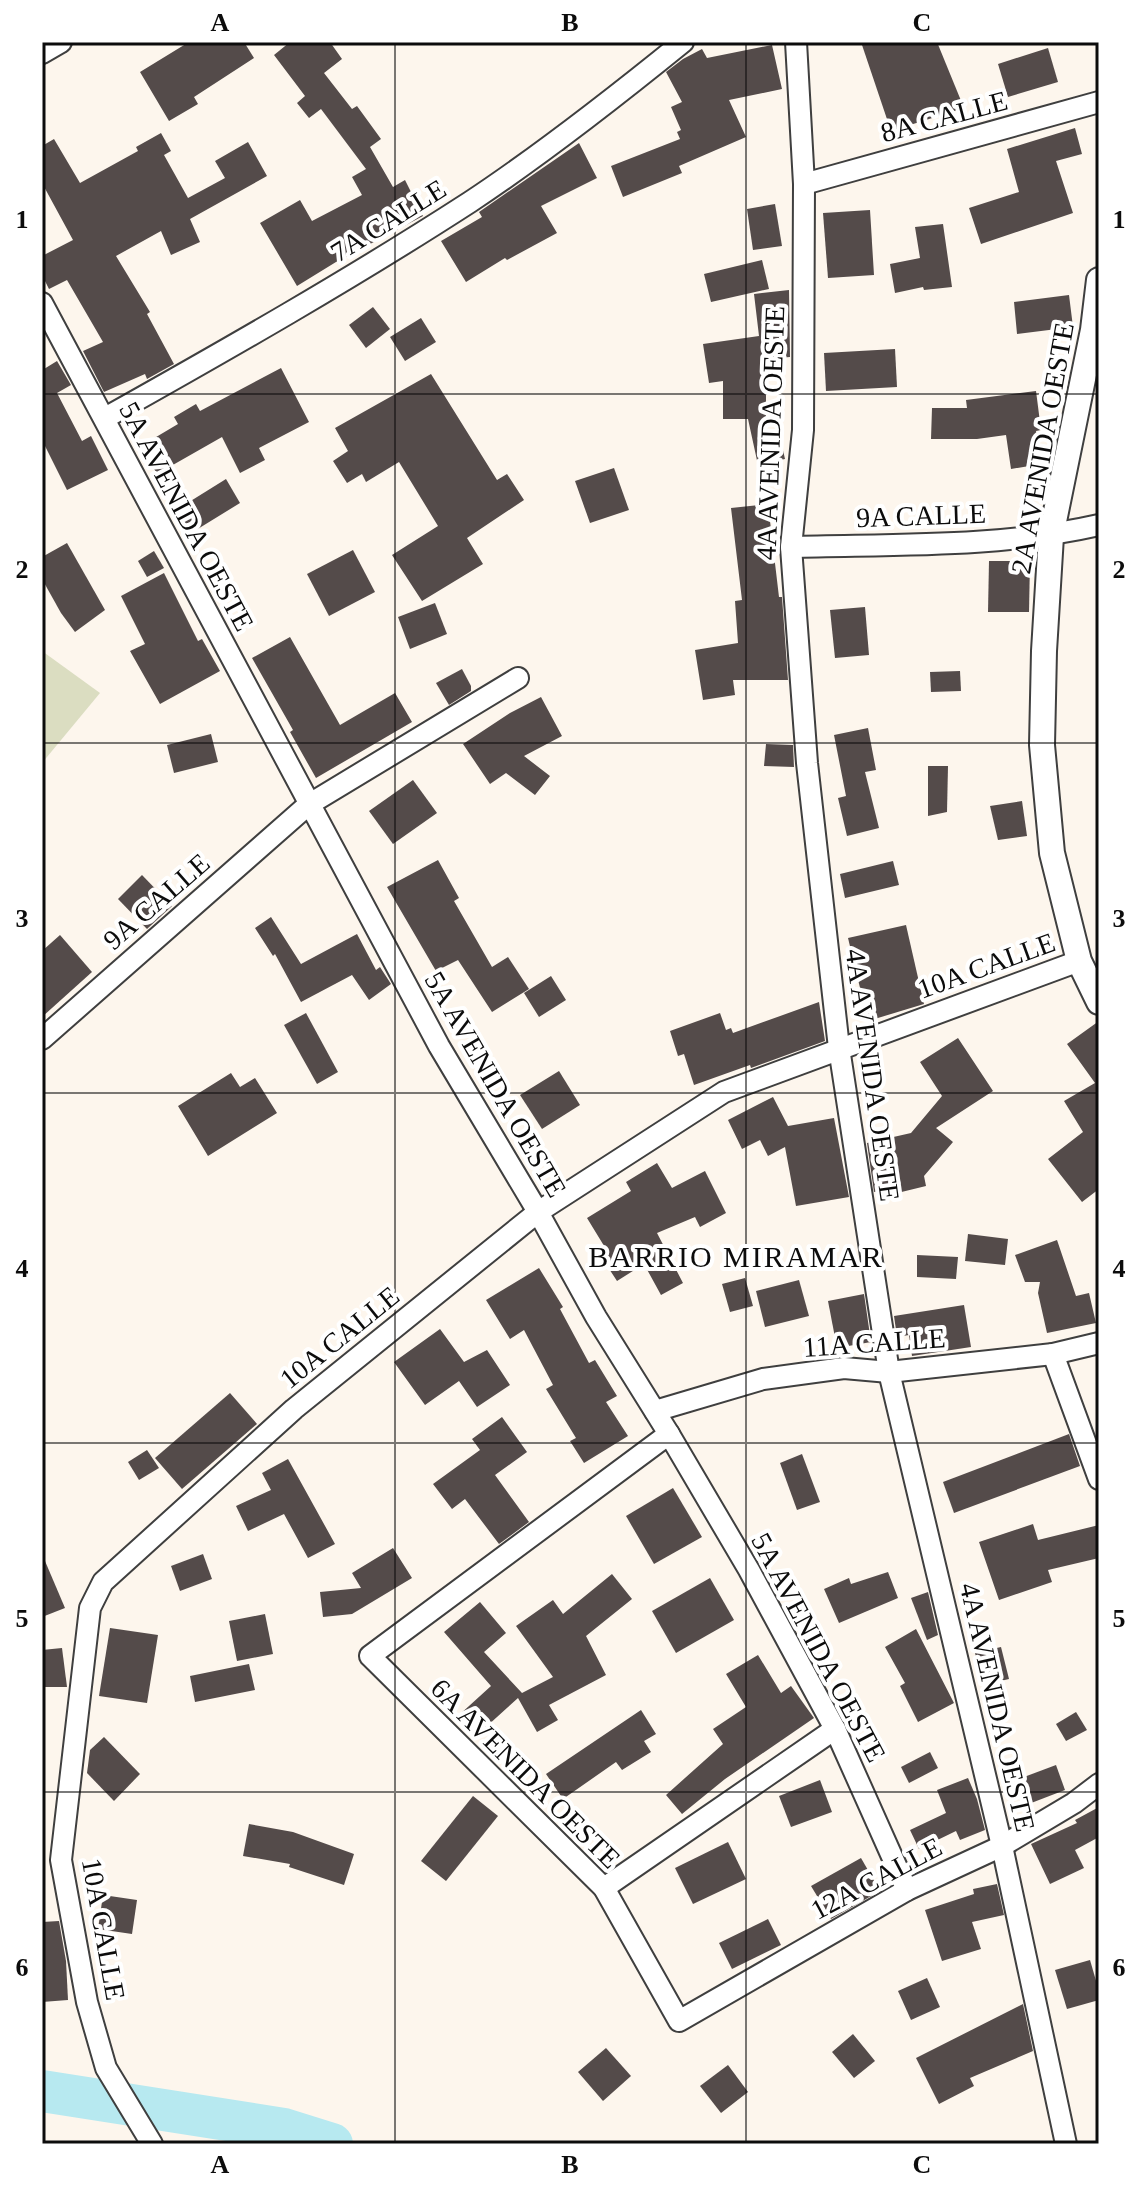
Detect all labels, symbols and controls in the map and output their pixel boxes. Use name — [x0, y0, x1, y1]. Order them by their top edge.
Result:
text: A — [211, 8, 230, 37]
text: B — [561, 8, 579, 37]
text: C — [913, 8, 931, 37]
street label: 8A CALLE — [877, 85, 1011, 148]
street label: 7A CALLE — [325, 173, 452, 268]
text: 1 — [16, 205, 29, 234]
text: 1 — [1113, 205, 1126, 234]
street label: 4A AVENIDA OESTE — [751, 305, 790, 561]
street label: 2A AVENIDA OESTE — [1005, 320, 1080, 576]
street label: 5A AVENIDA OESTE — [113, 397, 260, 636]
street label: 9A CALLE — [856, 498, 986, 533]
text: 2 — [16, 555, 29, 584]
text: 2 — [1113, 555, 1126, 584]
street label: 9A CALLE — [97, 847, 216, 956]
text: 3 — [16, 904, 29, 933]
text: 3 — [1113, 904, 1126, 933]
street label: 10A CALLE — [913, 926, 1059, 1005]
street label: 4A AVENIDA OESTE — [839, 947, 906, 1203]
street label: 5A AVENIDA OESTE — [418, 966, 573, 1202]
district label: BARRIO MIRAMAR — [588, 1240, 884, 1273]
text: 4 — [16, 1254, 29, 1283]
text: 4 — [1113, 1254, 1126, 1283]
street label: 10A CALLE — [274, 1280, 405, 1395]
street label: 11A CALLE — [802, 1322, 946, 1363]
street label: 5A AVENIDA OESTE — [745, 1528, 892, 1767]
street label: 4A AVENIDA OESTE — [954, 1580, 1041, 1835]
text: 5 — [16, 1604, 29, 1633]
text: 5 — [1113, 1604, 1126, 1633]
street label: 6A AVENIDA OESTE — [425, 1672, 627, 1874]
street label: 12A CALLE — [805, 1831, 947, 1926]
street label: 10A CALLE — [76, 1856, 131, 2003]
text: 6 — [16, 1953, 29, 1982]
text: 6 — [1113, 1953, 1126, 1982]
text: A — [211, 2150, 230, 2179]
text: B — [561, 2150, 579, 2179]
text: C — [913, 2150, 931, 2179]

